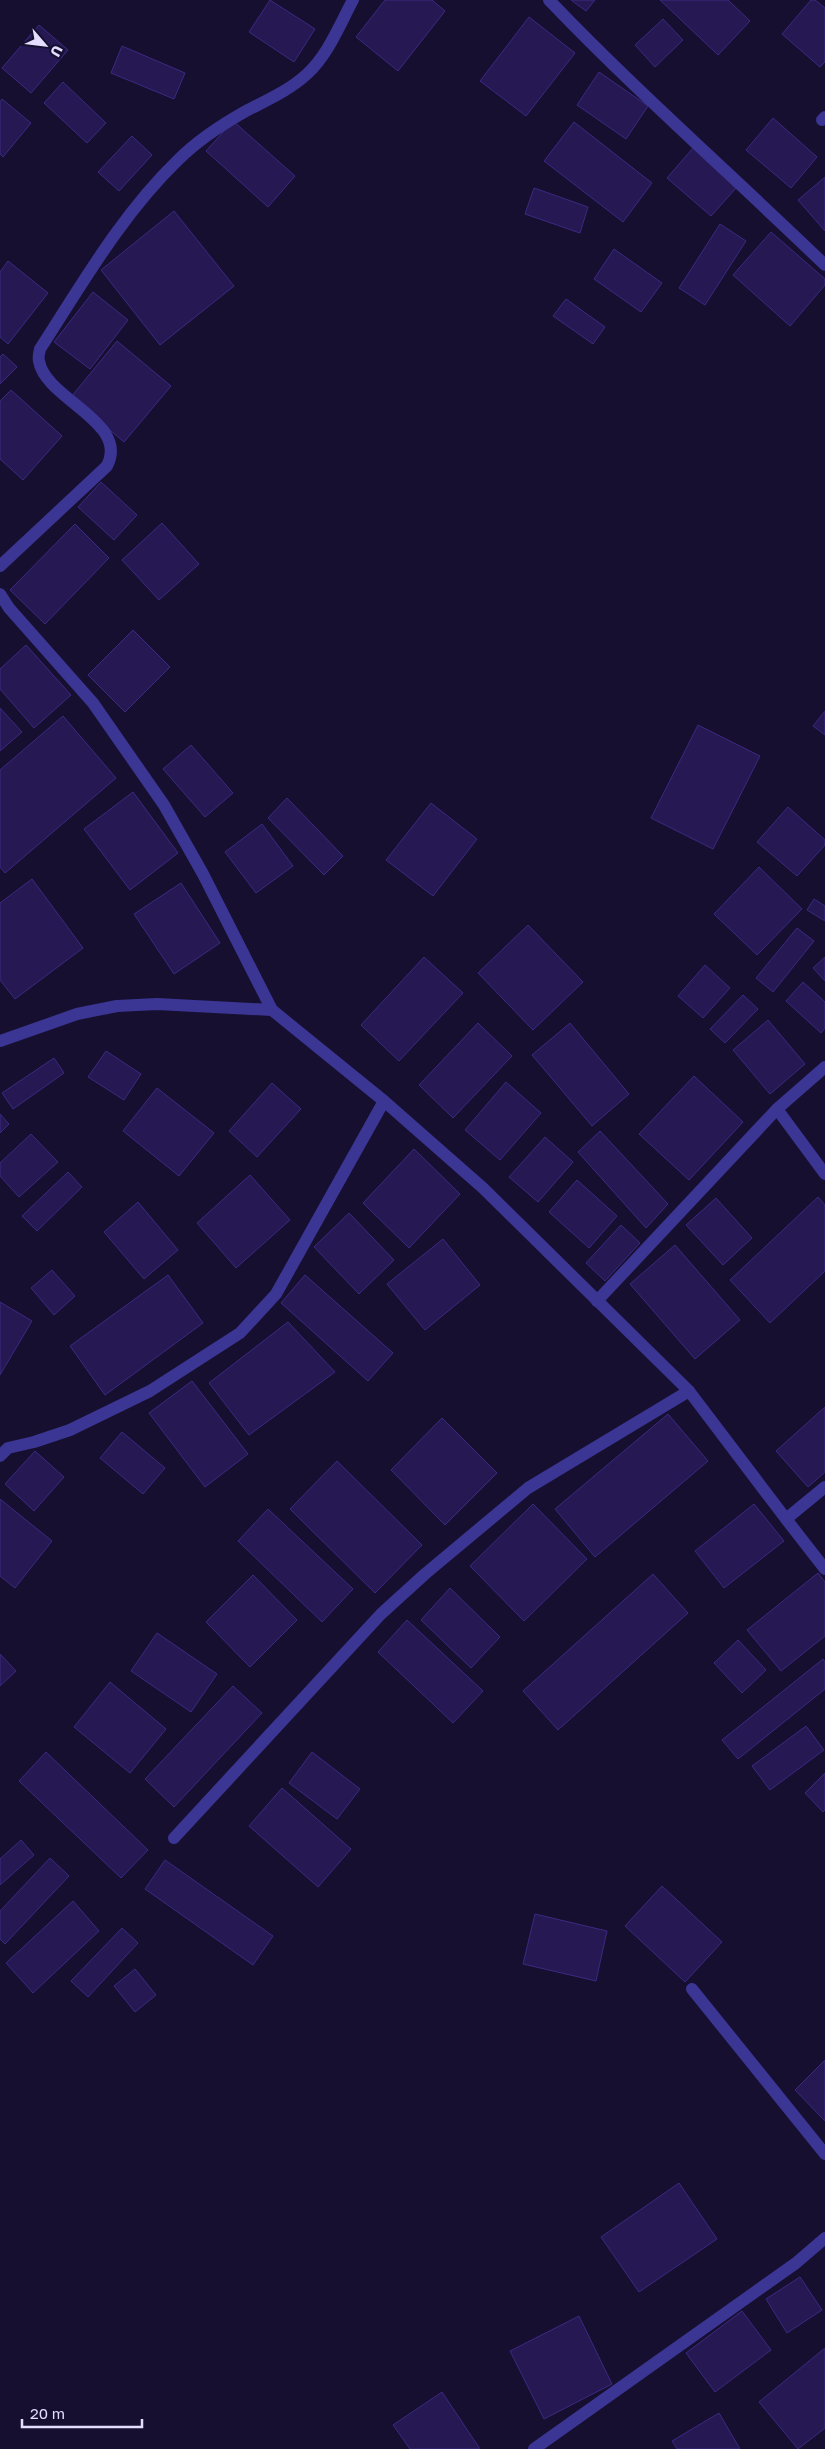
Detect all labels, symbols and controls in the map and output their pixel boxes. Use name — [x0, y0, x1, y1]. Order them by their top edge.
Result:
north arrow — [20, 20, 70, 70]
text: U — [47, 43, 67, 60]
scale bar — [22, 2396, 142, 2428]
text: 20 m — [30, 2404, 65, 2422]

